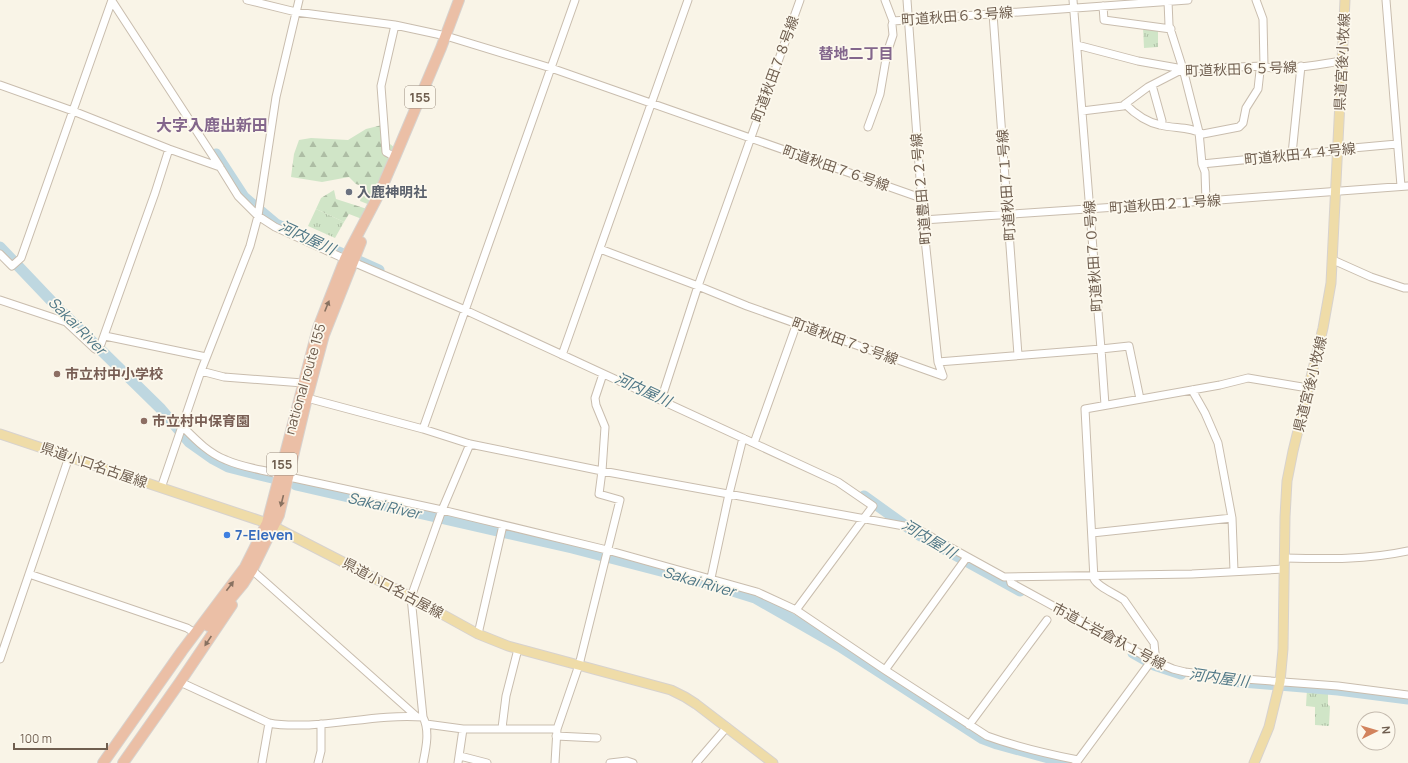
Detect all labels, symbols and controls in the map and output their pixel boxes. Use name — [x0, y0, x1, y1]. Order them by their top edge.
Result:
street label: 町道秋田６３号線 — [900, 2, 1013, 29]
street label: 町道秋田７８号線 — [746, 13, 803, 125]
street label: 県道宮後小牧線 — [1329, 13, 1354, 111]
district label: 替地二丁目 — [818, 43, 894, 64]
street label: 町道秋田６５号線 — [1185, 57, 1297, 80]
road number: 155 — [405, 86, 435, 108]
district label: 大字入鹿出新田 — [156, 114, 268, 136]
street label: 町道秋田７１号線 — [992, 129, 1019, 242]
street label: 町道豊田２２号線 — [906, 132, 935, 246]
street label: 町道秋田４４号線 — [1243, 138, 1357, 169]
street label: 町道秋田７６号線 — [780, 140, 892, 195]
place label: 入鹿神明社 — [357, 182, 427, 201]
marker: 入鹿神明社 — [344, 187, 354, 197]
street label: 町道秋田２１号線 — [1108, 190, 1221, 217]
street label: 町道秋田７０号線 — [1079, 200, 1106, 313]
water label: 河内屋川 — [276, 215, 341, 261]
water label: Sakai River — [44, 292, 113, 361]
one-way arrow — [324, 300, 330, 312]
street label: 町道秋田７３号線 — [789, 312, 901, 369]
street label: national route 155 — [280, 321, 329, 437]
street label: 県道宮後小牧線 — [1288, 334, 1331, 434]
place label: 市立村中小学校 — [65, 364, 163, 383]
water label: 河内屋川 — [612, 367, 677, 413]
marker: 市立村中小学校 — [52, 369, 62, 379]
place label: 市立村中保育園 — [152, 411, 250, 430]
marker: 市立村中保育園 — [139, 416, 149, 426]
street label: 県道小口名古屋線 — [38, 437, 150, 492]
road number: 155 — [267, 453, 297, 475]
water label: Sakai River — [346, 487, 425, 525]
one-way arrow — [279, 495, 285, 507]
water label: 河内屋川 — [898, 514, 962, 564]
place label: 7-Eleven — [235, 525, 293, 544]
marker: 7-Eleven — [222, 530, 232, 540]
street label: 県道小口名古屋線 — [339, 553, 447, 622]
water label: Sakai River — [661, 561, 740, 603]
one-way arrow — [226, 580, 234, 591]
street label: 市道上岩倉杁１号線 — [1049, 598, 1169, 674]
one-way arrow — [204, 635, 212, 646]
water label: 河内屋川 — [1188, 663, 1252, 692]
north arrow — [1356, 711, 1396, 751]
scale bar — [14, 725, 107, 751]
text: N — [1379, 725, 1394, 735]
text: 100 m — [20, 730, 52, 747]

